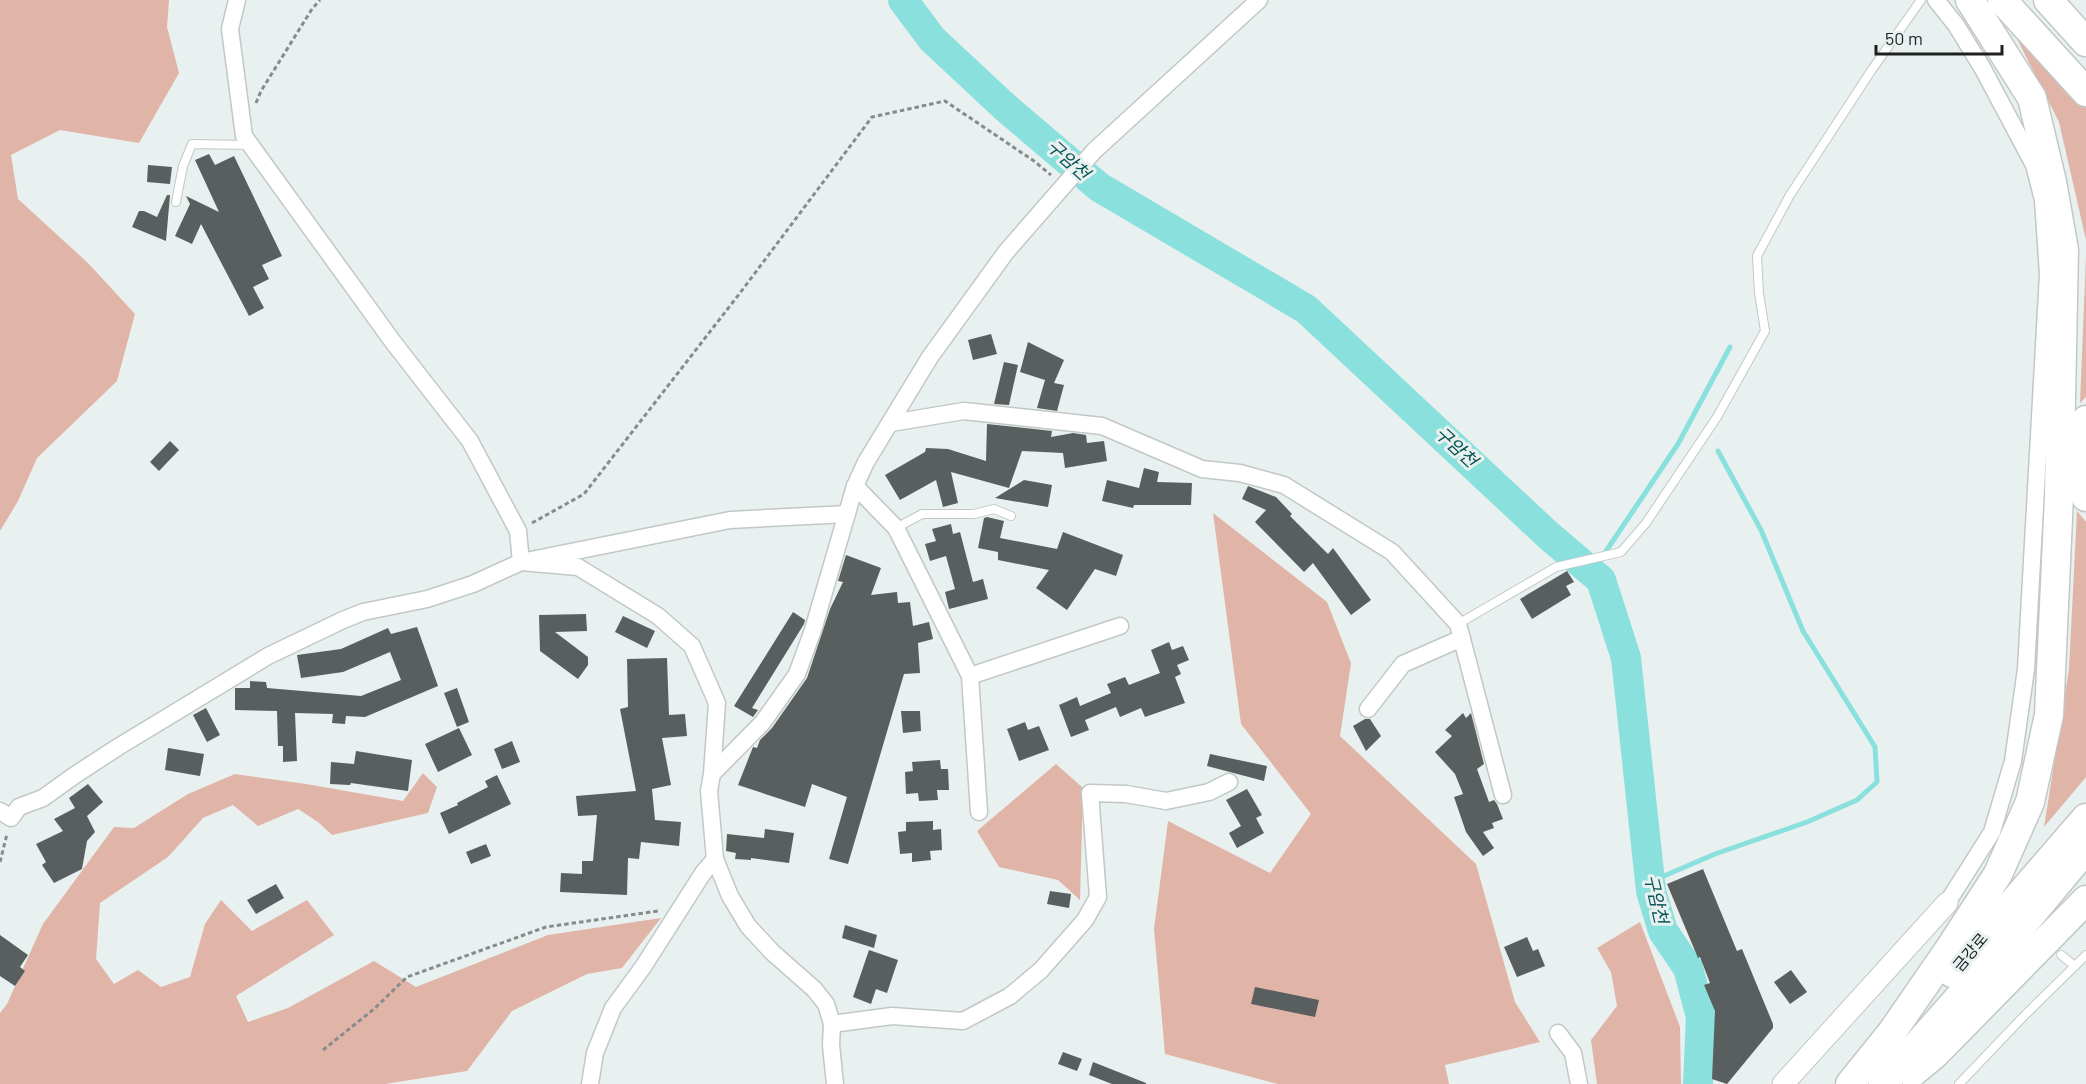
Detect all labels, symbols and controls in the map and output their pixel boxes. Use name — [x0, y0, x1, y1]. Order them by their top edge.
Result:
scale bar — [1876, 18, 2002, 56]
text: 50 m — [1885, 27, 1923, 49]
water label: 구암천 — [1043, 134, 1096, 186]
water label: 구암천 — [1431, 421, 1484, 473]
water label: 구암천 — [1641, 872, 1674, 928]
street label: 금강로 — [1948, 928, 1991, 975]

